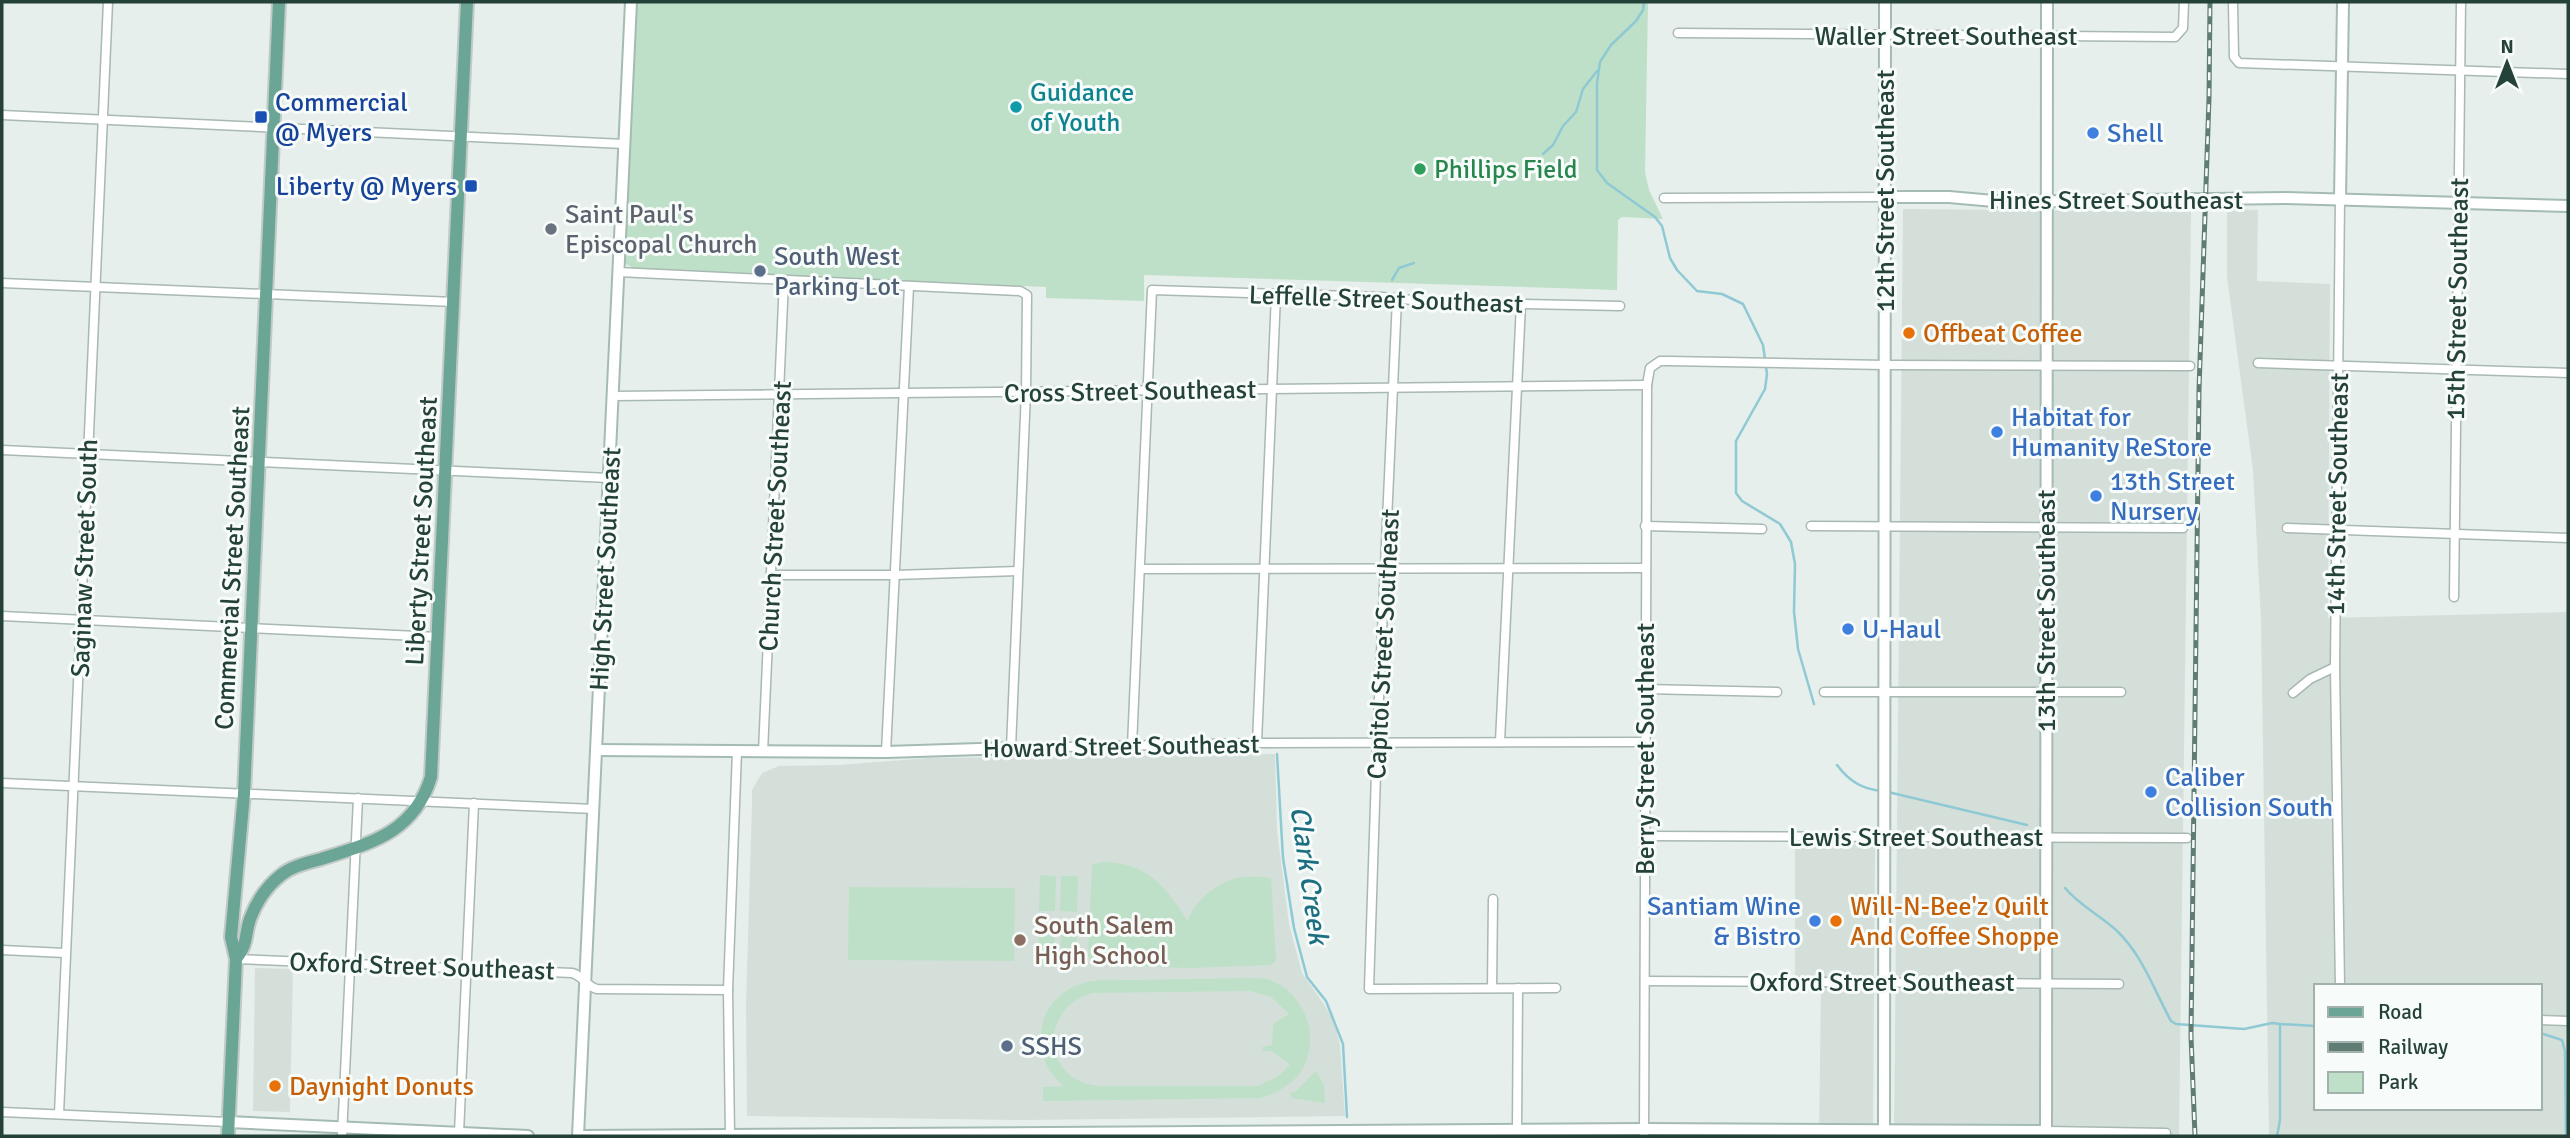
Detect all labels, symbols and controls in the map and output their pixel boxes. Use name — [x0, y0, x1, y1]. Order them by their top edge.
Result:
street label: Waller Street Southeast — [1815, 21, 2077, 53]
north arrow — [2472, 28, 2542, 98]
text: N — [2500, 35, 2514, 59]
street label: 12th Street Southeast — [1870, 70, 1902, 312]
place label: Guidance of Youth — [1030, 77, 1134, 139]
place label: Commercial @ Myers — [275, 87, 408, 149]
marker: Guidance of Youth — [1008, 99, 1024, 115]
marker: Commercial @ Myers — [253, 109, 269, 125]
place label: Shell — [2107, 118, 2164, 150]
marker: Shell — [2085, 125, 2101, 141]
place label: Phillips Field — [1434, 154, 1578, 186]
marker: Phillips Field — [1412, 161, 1428, 177]
place label: Liberty @ Myers — [276, 171, 457, 203]
street label: 15th Street Southeast — [2440, 177, 2476, 421]
marker: Liberty @ Myers — [463, 178, 479, 194]
street label: Hines Street Southeast — [1989, 185, 2243, 217]
place label: Saint Paul's Episcopal Church — [565, 199, 757, 261]
marker: Saint Paul's Episcopal Church — [543, 221, 559, 237]
place label: South West Parking Lot — [774, 241, 900, 303]
marker: South West Parking Lot — [752, 263, 768, 279]
street label: Leffelle Street Southeast — [1248, 279, 1524, 321]
place label: Offbeat Coffee — [1923, 318, 2083, 350]
marker: Offbeat Coffee — [1901, 325, 1917, 341]
street label: 14th Street Southeast — [2320, 372, 2356, 616]
street label: Cross Street Southeast — [1004, 374, 1256, 410]
street label: Church Street Southeast — [753, 380, 799, 652]
street label: Liberty Street Southeast — [399, 396, 445, 667]
place label: Habitat for Humanity ReStore — [2011, 402, 2212, 464]
street label: Commercial Street Southeast — [209, 405, 257, 731]
marker: Habitat for Humanity ReStore — [1989, 424, 2005, 440]
street label: Saginaw Street South — [65, 438, 105, 678]
street label: High Street Southeast — [584, 446, 628, 692]
place label: 13th Street Nursery — [2110, 466, 2235, 528]
marker: 13th Street Nursery — [2088, 488, 2104, 504]
street label: 13th Street Southeast — [2031, 490, 2063, 732]
street label: Capitol Street Southeast — [1361, 508, 1407, 780]
place label: U-Haul — [1862, 614, 1941, 646]
marker: U-Haul — [1840, 621, 1856, 637]
street label: Berry Street Southeast — [1630, 623, 1662, 875]
street label: Howard Street Southeast — [982, 729, 1260, 765]
place label: Caliber Collision South — [2165, 762, 2333, 824]
marker: Caliber Collision South — [2143, 784, 2159, 800]
water label: Clark Creek — [1283, 804, 1336, 949]
street label: Lewis Street Southeast — [1789, 822, 2043, 854]
place label: Santiam Wine & Bistro — [1647, 891, 1801, 953]
place label: Will-N-Bee'z Quilt And Coffee Shoppe — [1850, 891, 2059, 953]
place label: South Salem High School — [1034, 910, 1174, 972]
marker: Santiam Wine & Bistro — [1807, 913, 1823, 929]
marker: Will-N-Bee'z Quilt And Coffee Shoppe — [1828, 913, 1844, 929]
marker: South Salem High School — [1012, 932, 1028, 948]
street label: Oxford Street Southeast — [289, 946, 555, 988]
street label: Oxford Street Southeast — [1749, 967, 2015, 999]
legend — [2314, 984, 2542, 1110]
text: Road — [2378, 999, 2423, 1025]
place label: SSHS — [1021, 1031, 1082, 1063]
text: Railway — [2378, 1034, 2448, 1060]
marker: SSHS — [999, 1038, 1015, 1054]
text: Park — [2378, 1069, 2419, 1095]
place label: Daynight Donuts — [289, 1071, 474, 1103]
marker: Daynight Donuts — [267, 1078, 283, 1094]

